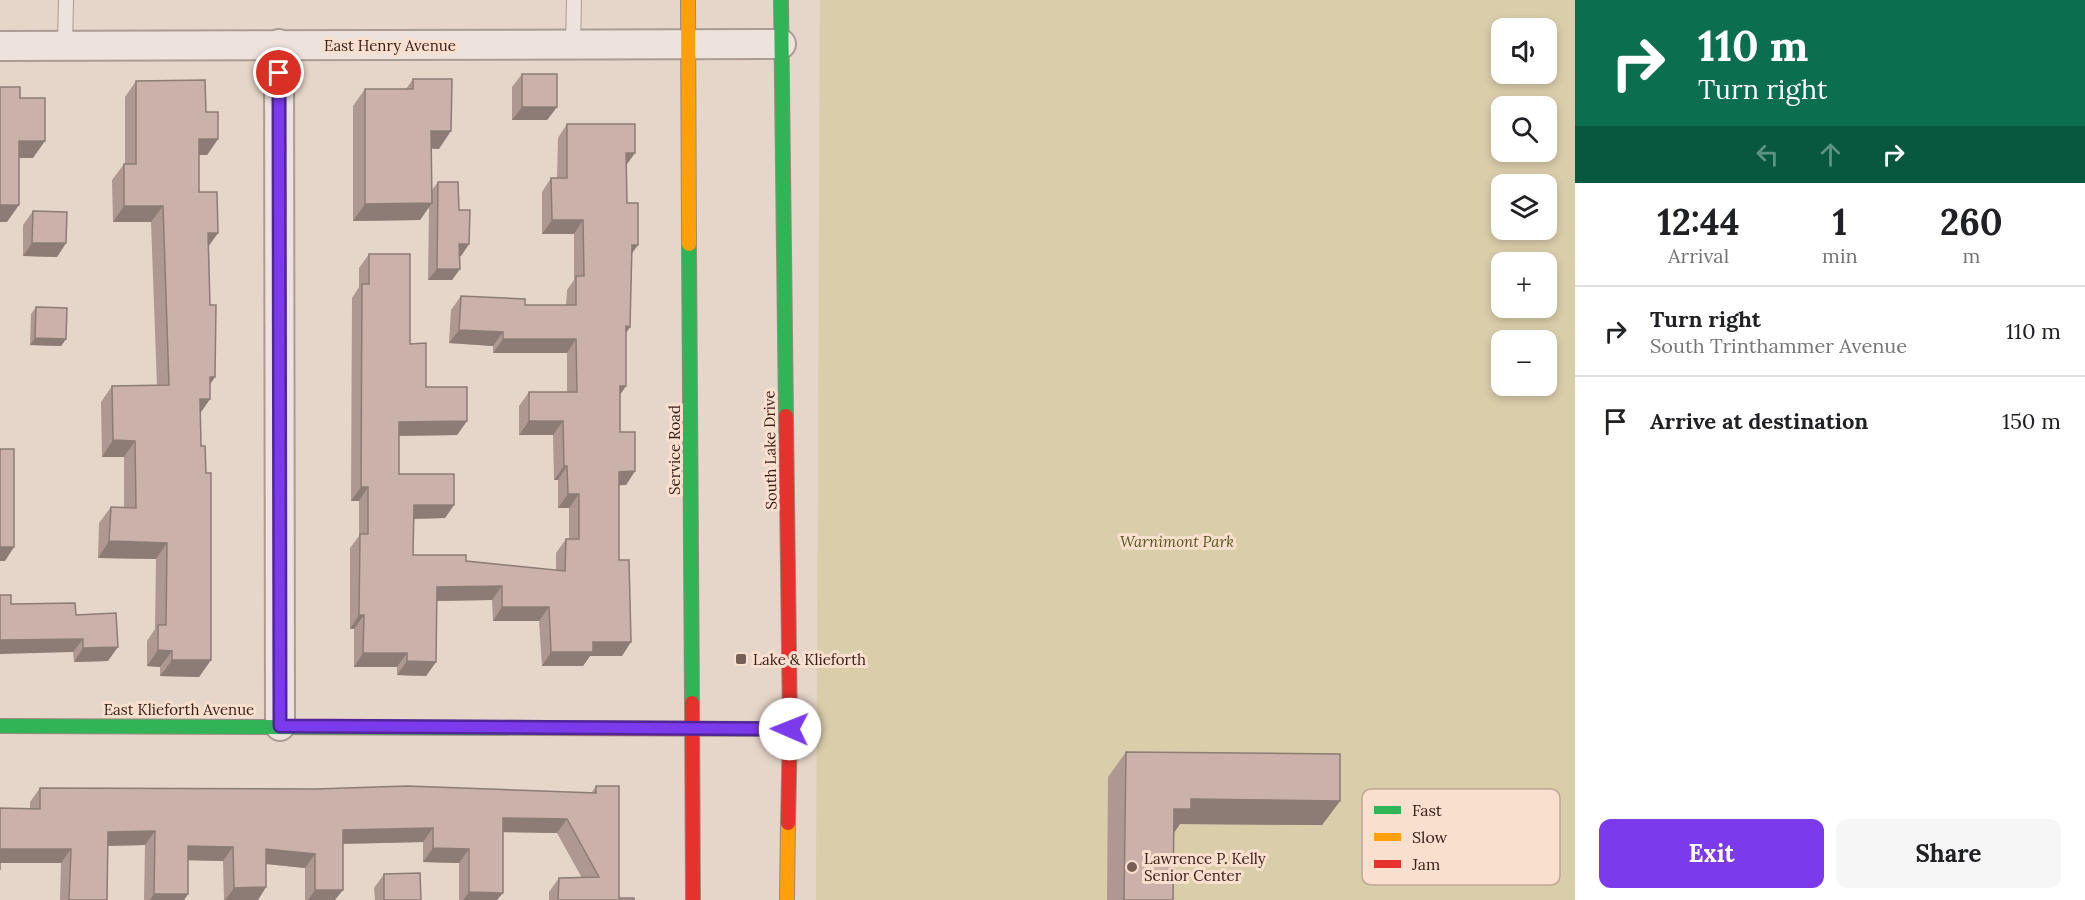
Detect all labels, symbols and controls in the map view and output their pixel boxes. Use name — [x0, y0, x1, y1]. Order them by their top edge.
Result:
map controls — [1491, 18, 1557, 396]
button: sound — [1491, 18, 1557, 84]
text: 110 m — [1698, 19, 1809, 73]
icon: right — [1599, 24, 1677, 102]
street label: East Henry Avenue — [324, 36, 456, 55]
pin — [253, 47, 304, 98]
icon: arrive — [262, 56, 295, 89]
text: Turn right — [1698, 72, 1827, 106]
button: search — [1491, 96, 1557, 162]
icon: left — [1751, 138, 1784, 171]
icon: ahead — [1814, 138, 1847, 171]
icon: right — [1877, 138, 1910, 171]
button: layers — [1491, 174, 1557, 240]
text: 12:44 — [1657, 199, 1740, 245]
text: 1 — [1833, 199, 1847, 245]
text: 260 — [1940, 199, 2003, 245]
text: Arrival — [1668, 243, 1729, 268]
text: min — [1822, 243, 1858, 268]
text: m — [1962, 243, 1980, 268]
button: + — [1491, 252, 1557, 318]
text: Turn right — [1650, 305, 1761, 333]
icon: right — [1599, 315, 1632, 348]
text: 110 m — [2006, 317, 2061, 345]
button: − — [1491, 330, 1557, 396]
text: South Trinthammer Avenue — [1650, 333, 1907, 358]
street label: South Lake Drive — [759, 390, 781, 510]
street label: Service Road — [665, 405, 684, 495]
icon: arrive — [1599, 405, 1632, 438]
text: Arrive at destination — [1650, 407, 1868, 435]
text: 150 m — [2002, 407, 2061, 435]
park label: Warnimont Park — [1120, 532, 1234, 551]
place label: Lake & Klieforth — [753, 650, 866, 669]
marker: Lake & Klieforth — [734, 652, 748, 666]
position arrow — [758, 697, 822, 761]
street label: East Klieforth Avenue — [104, 700, 254, 719]
legend — [1362, 789, 1560, 885]
text: Fast — [1412, 800, 1443, 820]
button: Exit — [1599, 819, 1824, 888]
button: Share — [1836, 819, 2061, 888]
text: Slow — [1412, 827, 1448, 847]
place label: Lawrence P. Kelly Senior Center — [1144, 849, 1266, 885]
text: Jam — [1411, 854, 1440, 874]
marker: Lawrence P. Kelly Senior Center — [1125, 860, 1139, 874]

